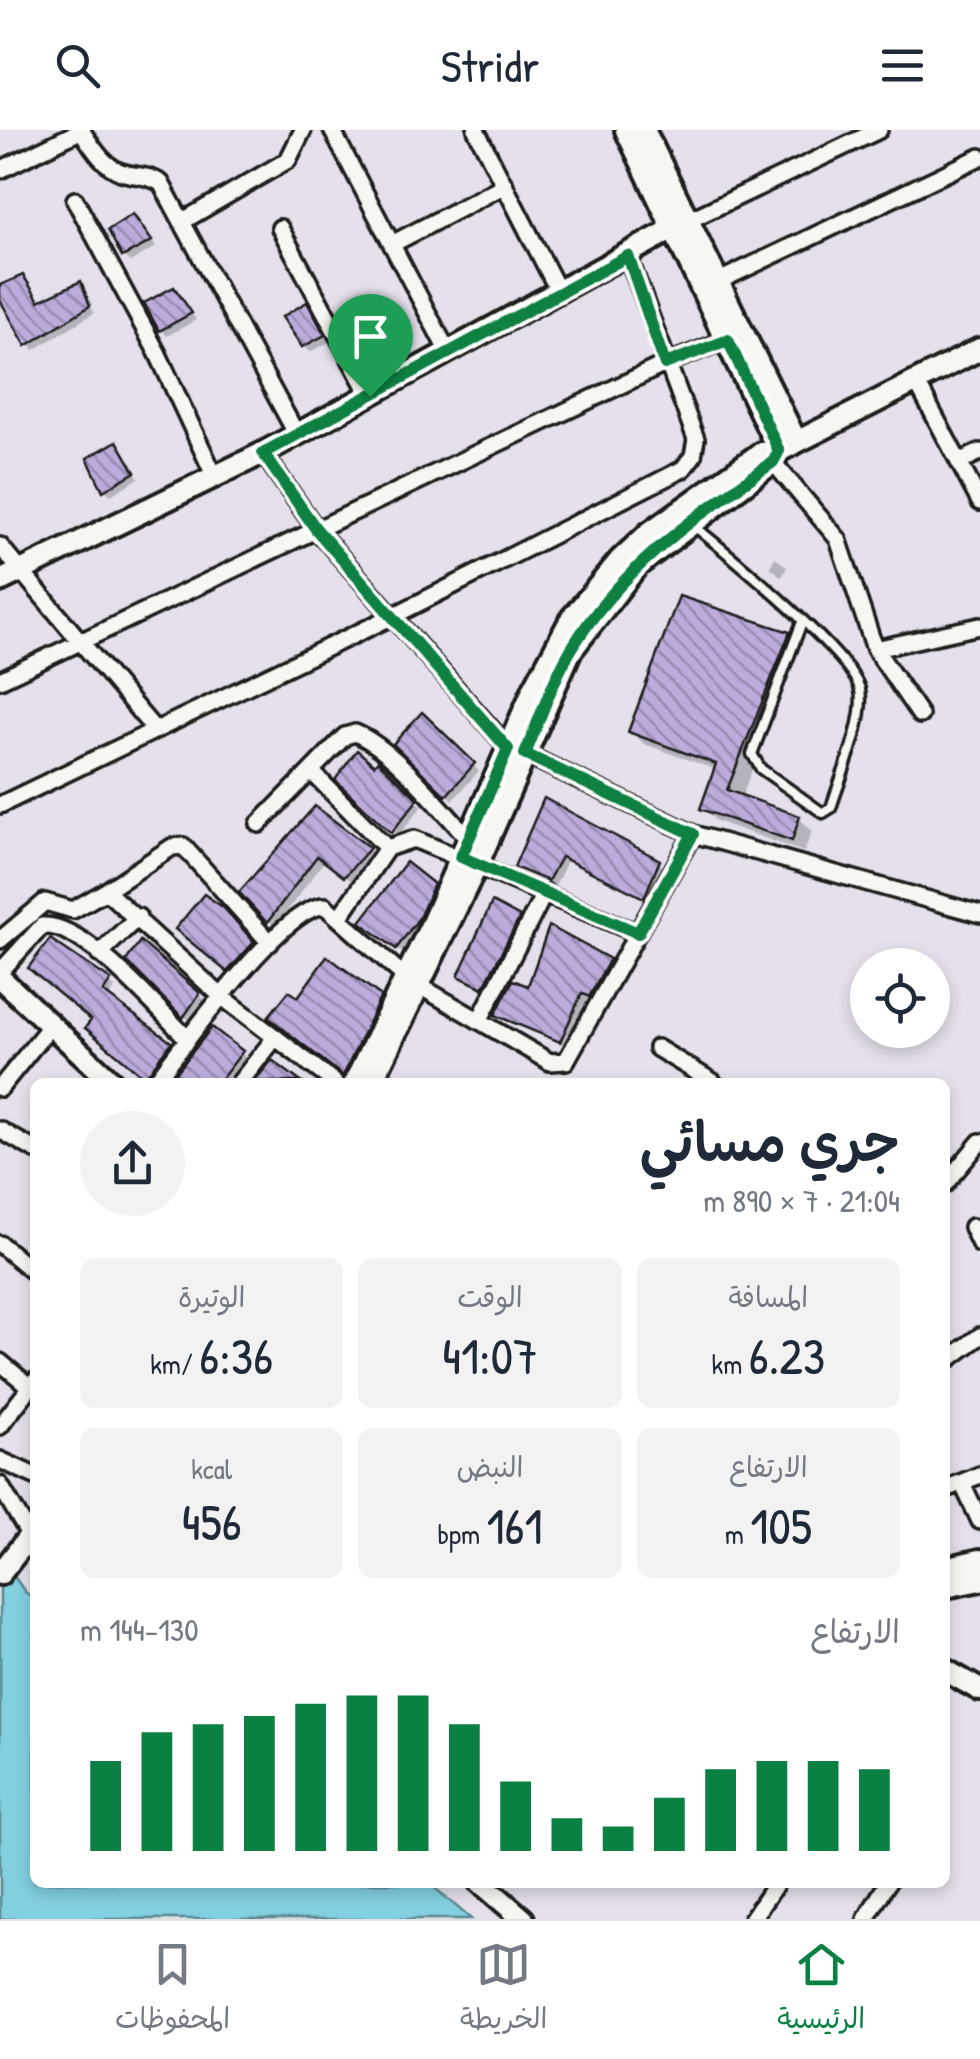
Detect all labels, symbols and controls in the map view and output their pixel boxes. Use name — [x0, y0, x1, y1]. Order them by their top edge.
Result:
text: Stridr — [441, 35, 539, 96]
icon: search — [50, 38, 105, 93]
icon: menu — [875, 38, 930, 93]
pin — [328, 294, 413, 397]
icon: arrive — [343, 309, 398, 364]
map controls — [850, 948, 950, 1048]
button: locate — [850, 948, 950, 1048]
text: جري مسائي — [640, 1104, 900, 1178]
button: share — [80, 1111, 185, 1216]
text: 21:04 · 7 × 890 m — [703, 1179, 900, 1222]
text: الوتيرة — [178, 1278, 245, 1316]
text: الوقت — [457, 1278, 523, 1316]
text: المسافة — [728, 1278, 808, 1316]
text: 6:36 — [199, 1322, 273, 1390]
text: 41:07 — [442, 1322, 538, 1390]
text: 6.23 — [749, 1322, 825, 1390]
text: /km — [150, 1345, 199, 1383]
text: km — [712, 1345, 749, 1383]
text: النبض — [457, 1448, 523, 1486]
text: الارتفاع — [729, 1448, 808, 1486]
text: kcal — [191, 1450, 232, 1488]
text: 456 — [182, 1488, 242, 1556]
text: 161 — [486, 1492, 543, 1560]
text: 105 — [750, 1492, 812, 1560]
text: bpm — [437, 1515, 486, 1553]
text: m — [725, 1515, 750, 1553]
text: 130–144 m — [80, 1608, 199, 1651]
text: الارتفاع — [810, 1610, 900, 1653]
tab: المحفوظات — [115, 1937, 230, 2043]
tab: الخريطة — [460, 1937, 547, 2043]
tab: الرئيسية — [777, 1937, 865, 2043]

